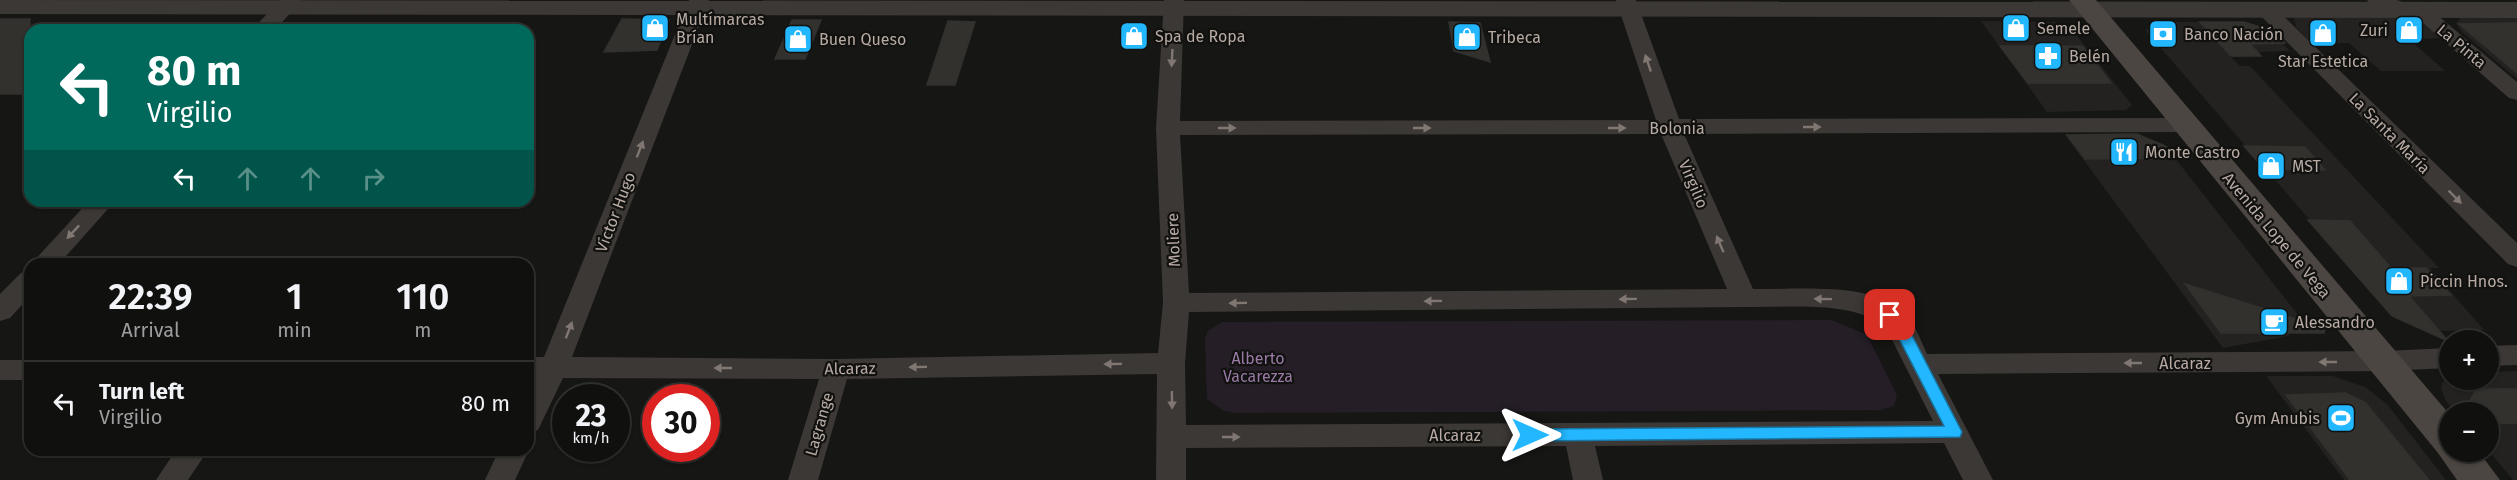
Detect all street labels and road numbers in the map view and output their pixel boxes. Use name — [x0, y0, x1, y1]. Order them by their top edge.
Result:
street label: La Pinta — [2433, 20, 2490, 72]
street label: La Santa María — [2345, 89, 2434, 178]
street label: Bolonia — [1649, 119, 1705, 138]
street label: Virgilio — [1675, 157, 1712, 211]
street label: Avenida Lope de Vega — [2219, 169, 2335, 302]
street label: Víctor Hugo — [592, 170, 639, 255]
street label: Moliere — [1163, 213, 1184, 267]
street label: Alcaraz — [2159, 354, 2211, 373]
street label: Alcaraz — [824, 359, 876, 378]
street label: Lagrange — [801, 390, 838, 458]
street label: Alcaraz — [1429, 426, 1481, 445]

